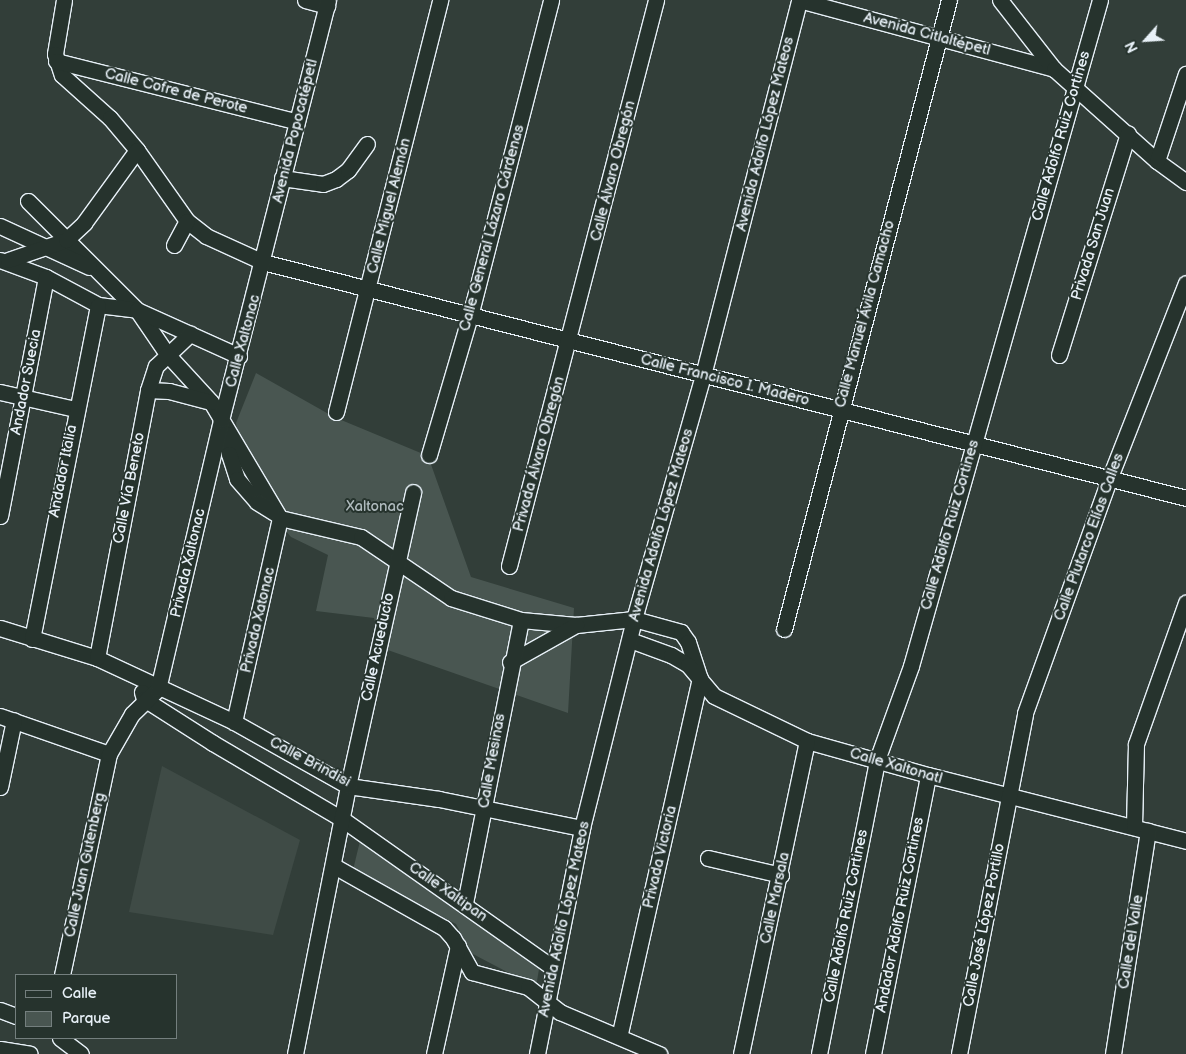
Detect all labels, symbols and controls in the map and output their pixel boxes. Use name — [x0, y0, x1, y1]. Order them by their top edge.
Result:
street label: Avenida Citlaltépetl — [862, 8, 992, 60]
north arrow — [1121, 15, 1171, 65]
street label: Avenida Adolfo López Mateos — [732, 35, 798, 233]
text: N — [1122, 38, 1142, 55]
street label: Calle Adolfo Ruiz Cortines — [1028, 49, 1094, 223]
street label: Avenida Popocatépetl — [268, 57, 322, 205]
street label: Calle Cofre de Perote — [103, 65, 249, 117]
street label: Calle Álvaro Obregón — [587, 99, 639, 243]
street label: Calle General Lázaro Cárdenas — [456, 123, 528, 333]
street label: Calle Miguel Alemán — [363, 136, 415, 276]
street label: Privada San Juan — [1067, 185, 1119, 303]
street label: Calle Manuel Ávila Camacho — [831, 218, 899, 410]
street label: Calle Xaltonac — [222, 292, 264, 390]
street label: Andador Suecia — [7, 327, 45, 437]
street label: Calle Francisco I. Madero — [639, 350, 811, 410]
street label: Privada Álvaro Obregón — [510, 374, 568, 534]
street label: Andador Italia — [45, 423, 81, 519]
street label: Avenida Adolfo López Mateos — [625, 427, 697, 623]
street label: Calle Vía Beneto — [109, 431, 149, 545]
street label: Calle Adolfo Ruiz Cortines — [917, 438, 983, 612]
street label: Calle Plutarco Elías Calles — [1050, 451, 1128, 623]
park label: Xaltonac — [346, 498, 404, 516]
street label: Privada Xaltonac — [167, 506, 209, 620]
street label: Privada Xatonac — [237, 565, 279, 675]
street label: Calle Acueducto — [358, 591, 398, 703]
street label: Calle Mesinas — [475, 712, 509, 810]
street label: Calle Brindisi — [266, 733, 354, 791]
street label: Calle Xaltonatl — [847, 744, 945, 788]
street label: Calle Juan Gutenberg — [61, 791, 109, 939]
street label: Privada Victoria — [639, 804, 681, 910]
street label: Andador Adolfo Ruiz Cortines — [872, 816, 928, 1014]
street label: Avenida Adolfo López Mateos — [534, 819, 594, 1019]
street label: Calle Adolfo Ruiz Cortines — [820, 828, 872, 1004]
street label: Calle José López Portillo — [959, 841, 1009, 1009]
street label: Calle Marsala — [757, 851, 793, 945]
street label: Calle Xaltipan — [405, 858, 491, 926]
street label: Calle del Valle — [1115, 893, 1147, 991]
legend — [15, 974, 178, 1039]
text: Calle — [62, 984, 97, 1003]
text: Parque — [62, 1009, 110, 1028]

